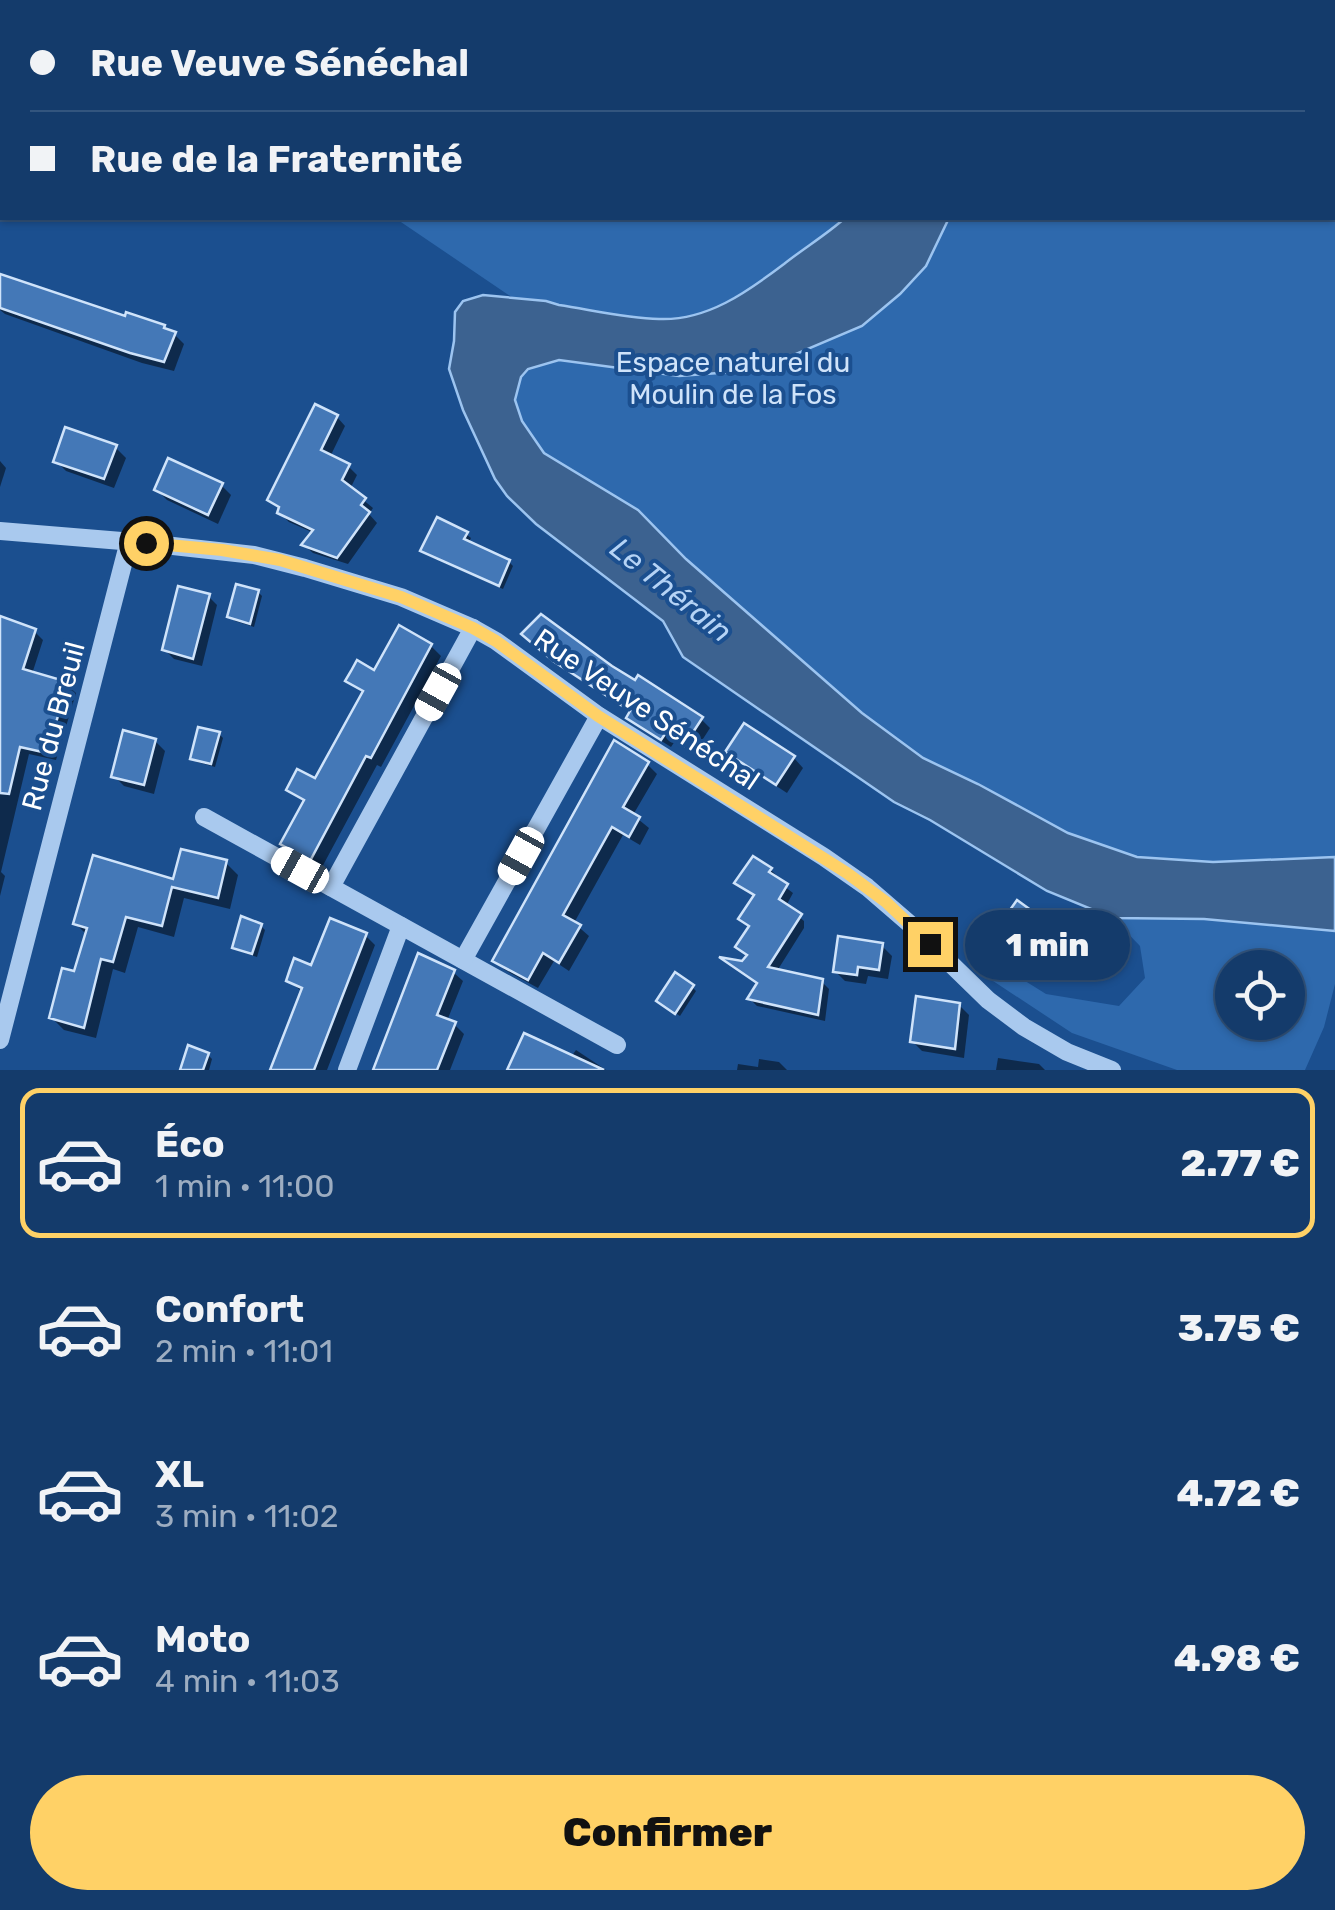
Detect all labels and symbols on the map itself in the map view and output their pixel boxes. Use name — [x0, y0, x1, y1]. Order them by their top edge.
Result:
park label: Espace naturel du Moulin de la Fos — [616, 346, 850, 411]
route start — [124, 521, 169, 566]
water label: Le Thérain — [603, 530, 739, 650]
street label: Rue Veuve Sénéchal — [528, 622, 766, 797]
street label: Rue du Breuil — [15, 638, 92, 814]
car — [410, 658, 466, 726]
car — [493, 822, 549, 890]
car — [266, 842, 334, 898]
callout: 1 min — [965, 909, 1130, 979]
route end — [908, 922, 953, 967]

